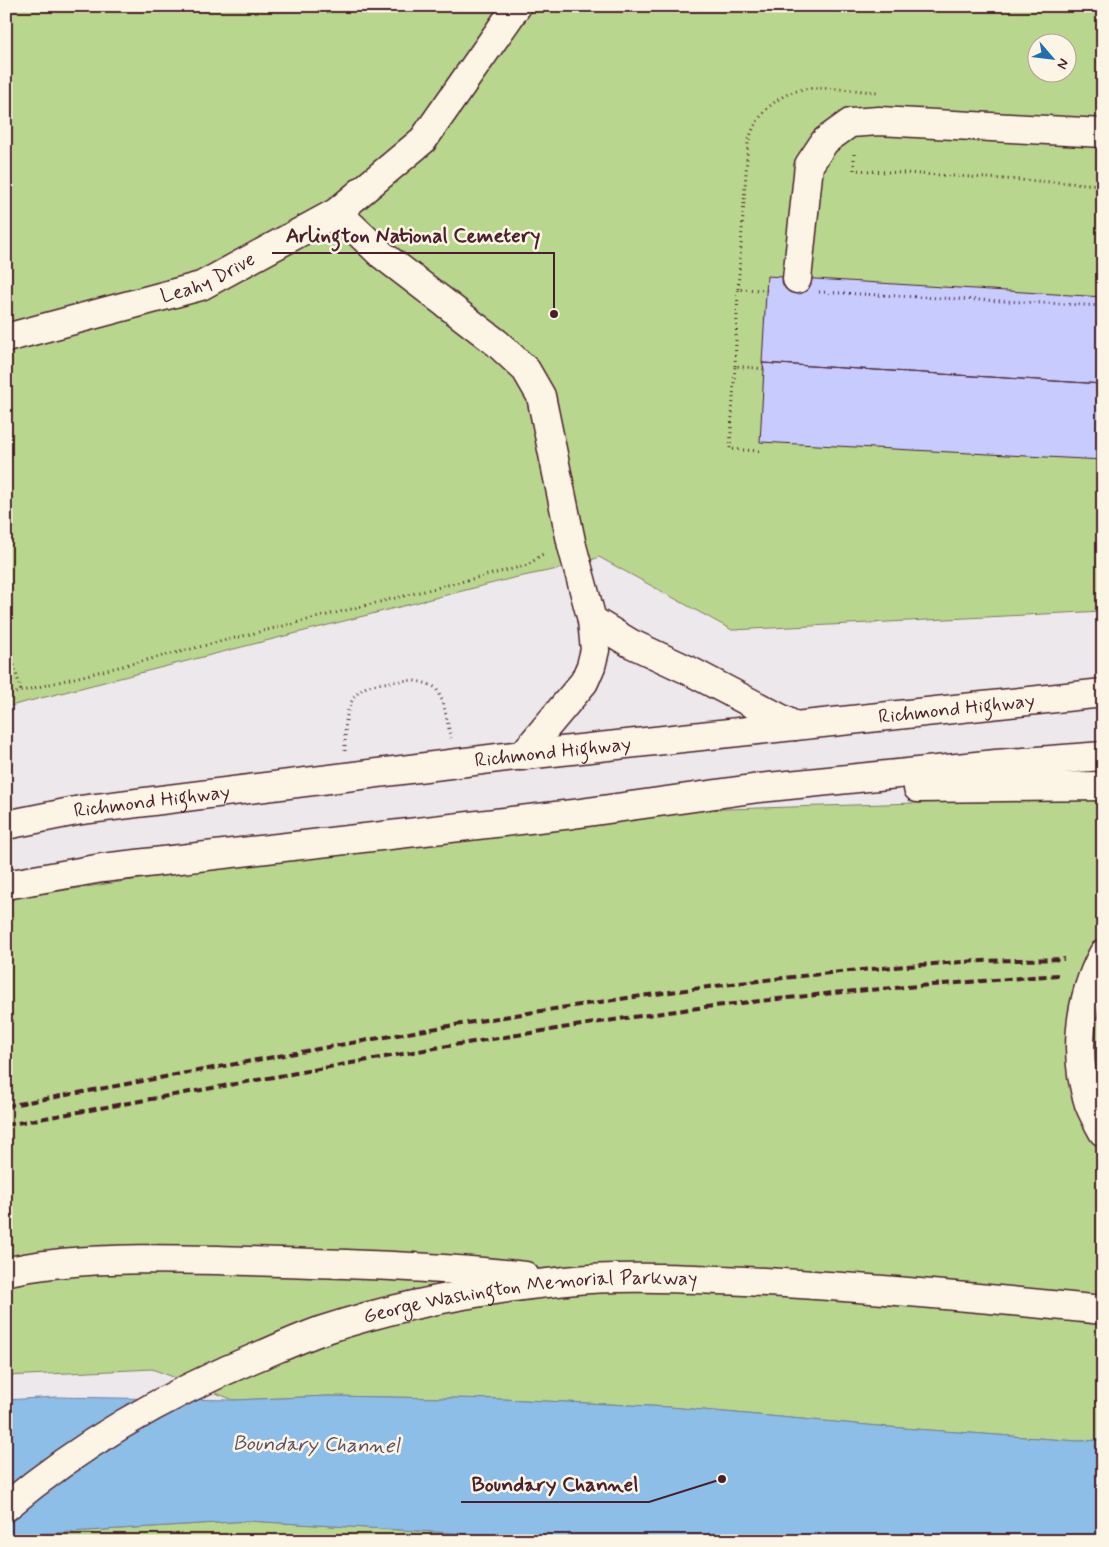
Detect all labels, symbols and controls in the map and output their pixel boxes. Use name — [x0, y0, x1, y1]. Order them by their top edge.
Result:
north arrow — [1026, 32, 1076, 82]
text: N — [1052, 55, 1073, 72]
callout: Arlington National Cemetery — [272, 217, 554, 253]
text: Arlington National Cemetery — [286, 222, 540, 252]
street label: Leahy Drive — [158, 246, 260, 310]
street label: Richmond Highway — [877, 687, 1036, 730]
street label: Richmond Highway — [473, 730, 633, 774]
street label: Richmond Highway — [71, 778, 232, 825]
street label: George Washington Memorial Parkway — [360, 1264, 698, 1331]
water label: Boundary Channel — [232, 1430, 402, 1460]
callout: Boundary Channel — [461, 1466, 649, 1502]
text: Boundary Channel — [471, 1471, 639, 1499]

